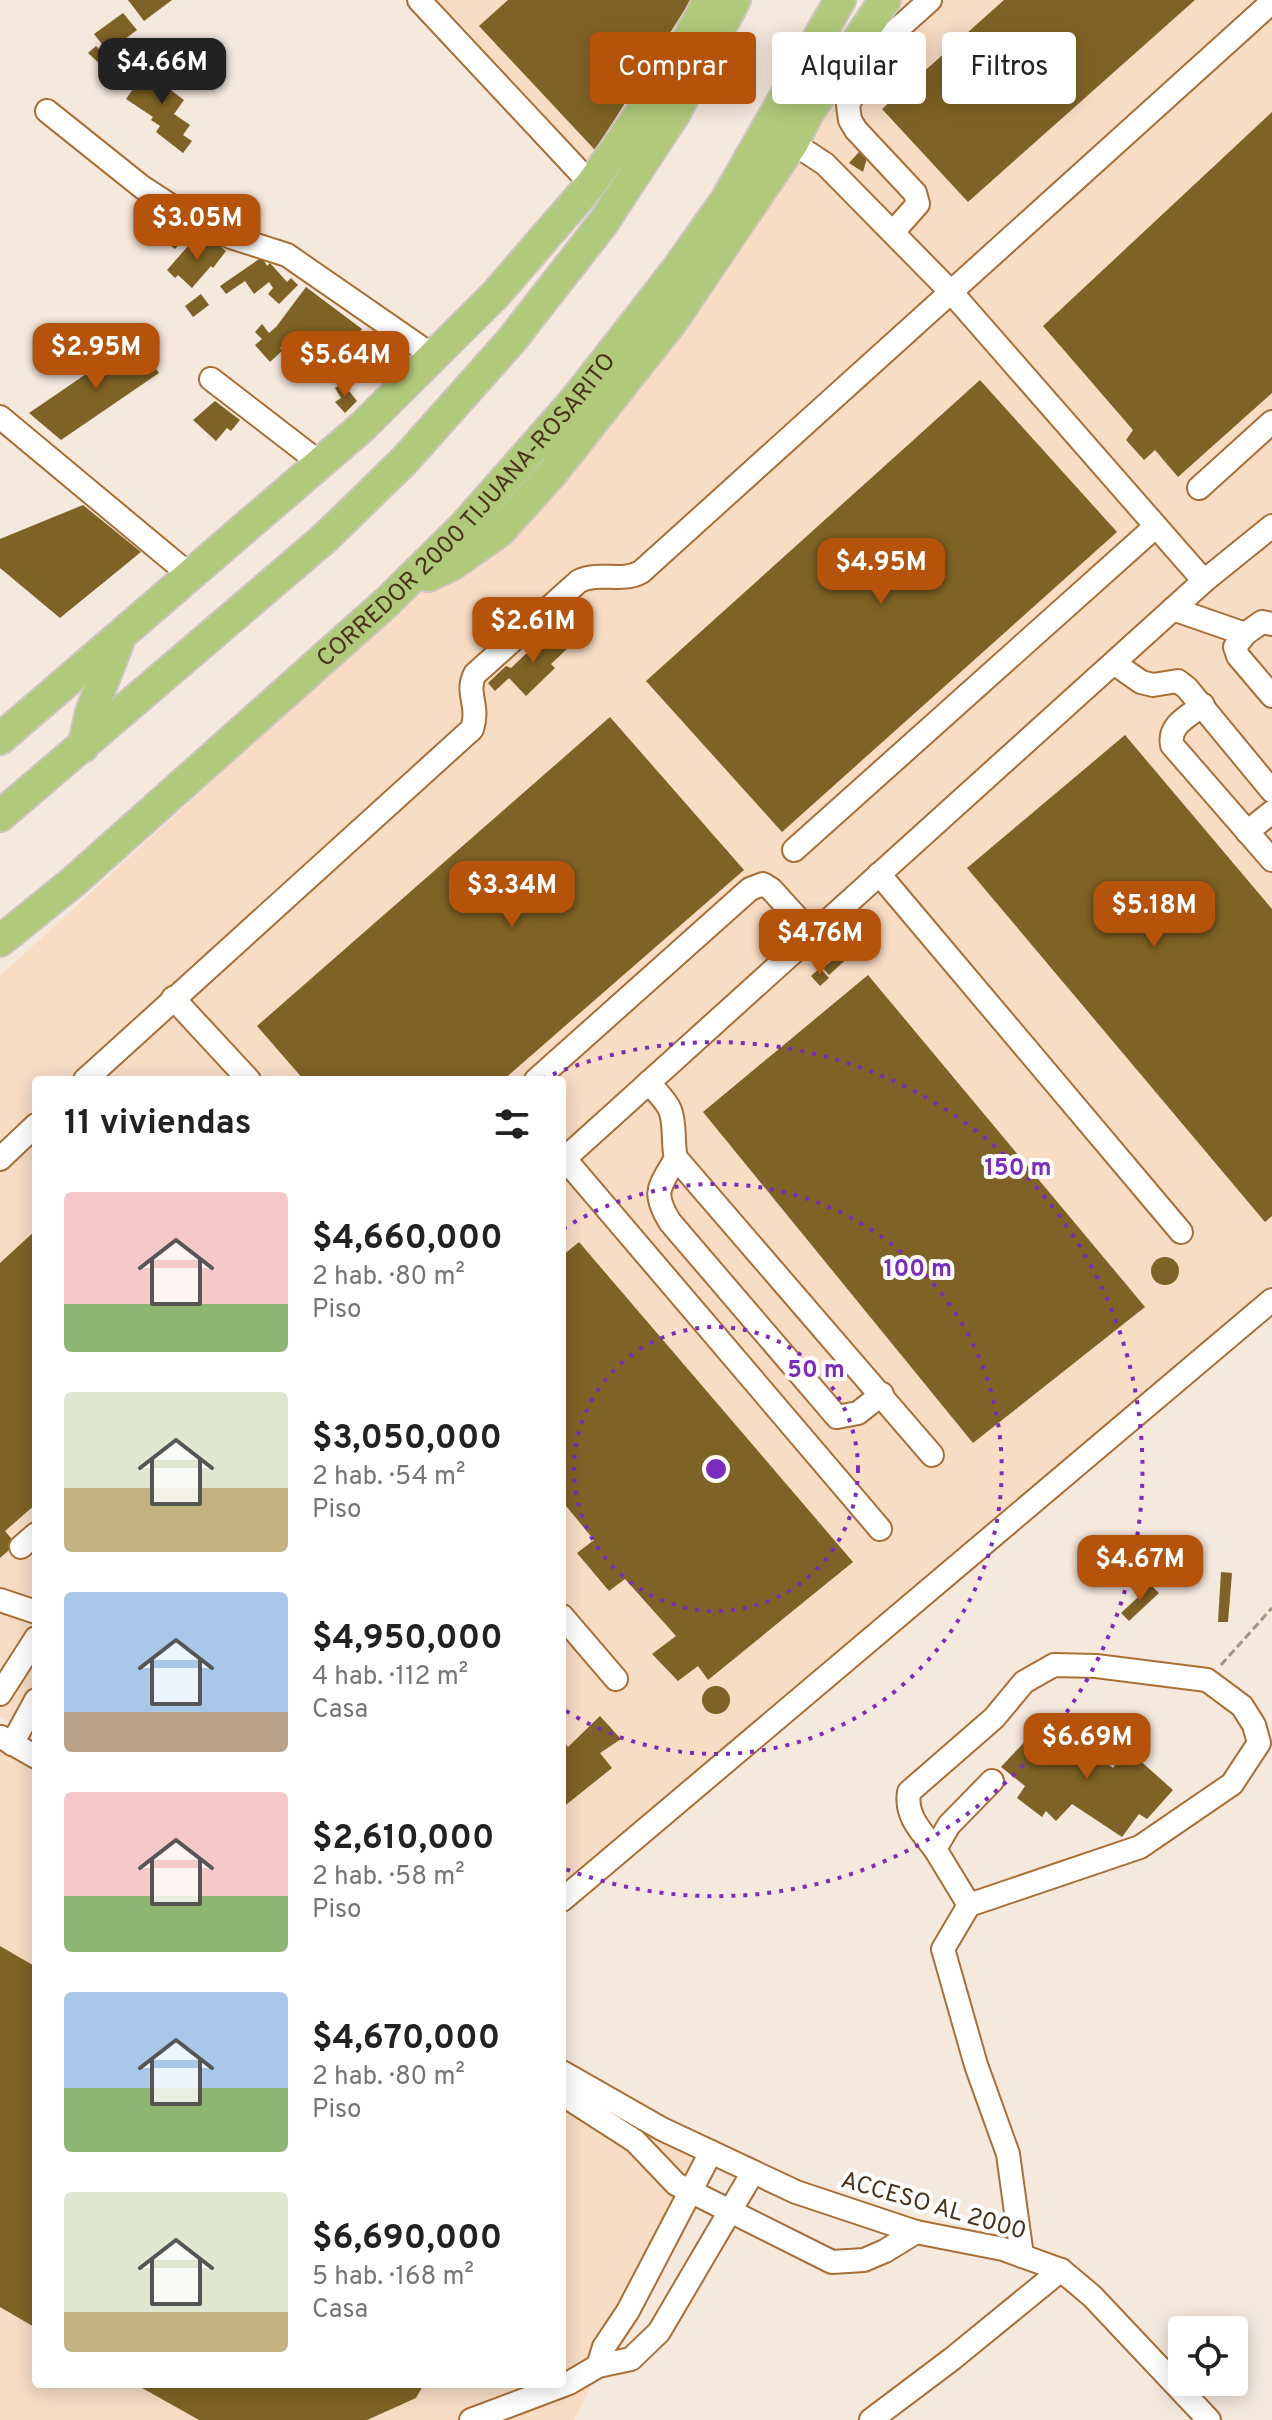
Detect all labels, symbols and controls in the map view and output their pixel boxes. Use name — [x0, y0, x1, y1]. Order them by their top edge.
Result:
chip: Comprar — [590, 32, 756, 104]
chip: Alquilar — [772, 32, 926, 104]
chip: Filtros — [942, 32, 1076, 104]
pin: $4.66M — [97, 38, 227, 106]
text: $4.66M — [116, 47, 208, 80]
pin: $3.05M — [132, 194, 262, 262]
text: $3.05M — [151, 203, 243, 236]
pin: $2.95M — [31, 323, 161, 391]
pin: $5.64M — [280, 331, 410, 399]
text: $2.95M — [51, 332, 141, 365]
text: $5.64M — [299, 340, 391, 373]
street label: CORREDOR 2000 TIJUANA-ROSARITO — [311, 348, 623, 674]
pin: $4.95M — [816, 538, 946, 606]
text: $4.95M — [835, 547, 927, 580]
pin: $2.61M — [468, 597, 598, 665]
text: $2.61M — [490, 606, 576, 639]
pin: $3.34M — [447, 861, 577, 929]
text: $3.34M — [467, 870, 557, 903]
pin: $5.18M — [1089, 881, 1219, 949]
text: $5.18M — [1111, 890, 1197, 923]
pin: $4.76M — [755, 909, 885, 977]
text: $4.76M — [777, 918, 863, 951]
icon: filters — [490, 1102, 534, 1146]
text: 11 viviendas — [64, 1103, 252, 1146]
text: 150 m — [984, 1154, 1052, 1184]
text: $4,660,000 — [312, 1218, 503, 1261]
icon: home — [128, 1224, 224, 1320]
text: 100 m — [884, 1255, 952, 1285]
text: 2 hab. · 80 m² — [312, 1261, 465, 1294]
text: Piso — [312, 1294, 361, 1327]
text: 50 m — [787, 1356, 845, 1386]
text: $3,050,000 — [312, 1418, 502, 1461]
icon: home — [128, 1424, 224, 1520]
centre of rings — [702, 1455, 730, 1483]
text: 2 hab. · 54 m² — [312, 1461, 465, 1494]
text: Piso — [312, 1494, 361, 1527]
pin: $4.67M — [1075, 1535, 1205, 1603]
text: $4.67M — [1095, 1544, 1185, 1577]
text: $4,950,000 — [312, 1618, 503, 1661]
icon: home — [128, 1624, 224, 1720]
text: 4 hab. · 112 m² — [312, 1661, 468, 1694]
text: Casa — [312, 1694, 368, 1727]
pin: $6.69M — [1022, 1713, 1152, 1781]
text: $6.69M — [1041, 1722, 1133, 1755]
text: $2,610,000 — [312, 1818, 494, 1861]
icon: home — [128, 1824, 224, 1920]
text: 2 hab. · 58 m² — [312, 1861, 465, 1894]
text: Piso — [312, 1894, 361, 1927]
text: $4,670,000 — [312, 2018, 500, 2061]
icon: home — [128, 2024, 224, 2120]
text: 2 hab. · 80 m² — [312, 2061, 465, 2094]
text: Piso — [312, 2094, 361, 2127]
street label: ACCESO AL 2000 — [837, 2166, 1030, 2248]
text: $6,690,000 — [312, 2218, 502, 2261]
icon: home — [128, 2224, 224, 2320]
text: 5 hab. · 168 m² — [312, 2261, 474, 2294]
text: Casa — [312, 2294, 368, 2327]
map controls — [1168, 2316, 1248, 2396]
button: locate — [1168, 2316, 1248, 2396]

